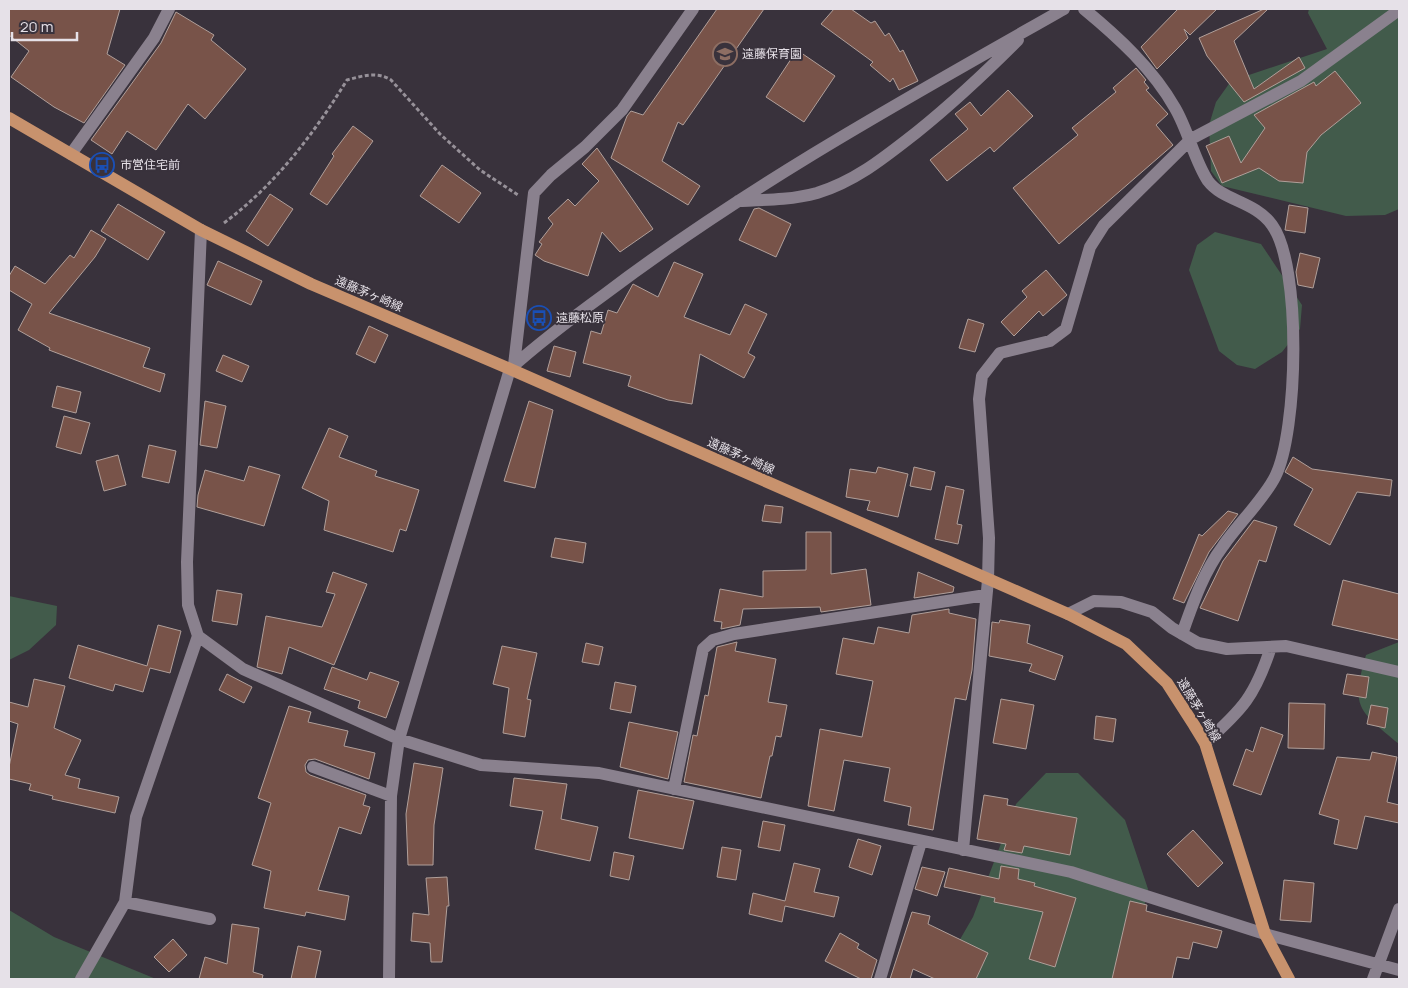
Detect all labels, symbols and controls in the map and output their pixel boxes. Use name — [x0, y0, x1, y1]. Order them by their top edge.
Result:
scale bar — [12, 10, 78, 42]
text: 20 m — [20, 16, 53, 37]
school or university icon: 遠藤保育園 — [712, 41, 738, 67]
place label: 遠藤保育園 — [742, 45, 802, 62]
bus stop icon: 市営住宅前 — [89, 152, 115, 178]
place label: 市営住宅前 — [120, 156, 180, 173]
street label: 遠藤茅ヶ崎線 — [333, 272, 406, 315]
bus stop icon: 遠藤松原 — [526, 305, 552, 331]
place label: 遠藤松原 — [556, 309, 604, 326]
street label: 遠藤茅ヶ崎線 — [705, 433, 778, 478]
street label: 遠藤茅ヶ崎線 — [1174, 674, 1225, 745]

